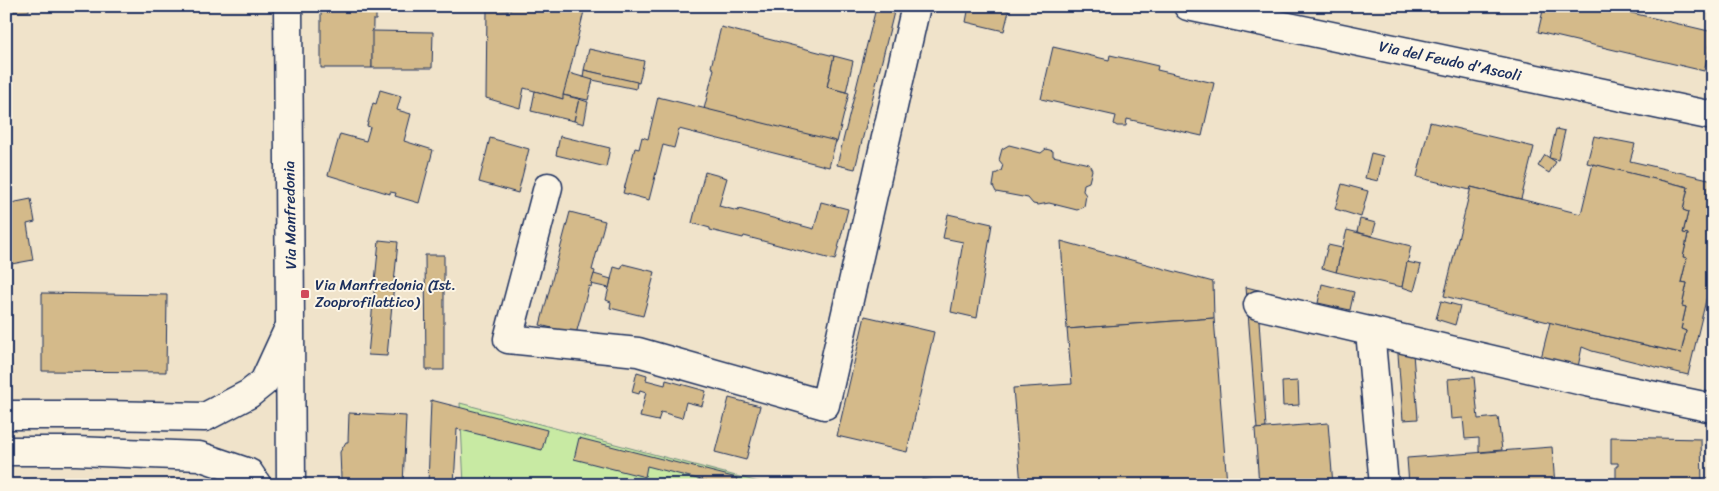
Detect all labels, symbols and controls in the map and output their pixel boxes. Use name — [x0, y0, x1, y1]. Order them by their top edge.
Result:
street label: Via del Feudo d'Ascoli — [1377, 33, 1524, 89]
street label: Via Manfredonia — [276, 160, 304, 270]
place label: Via Manfredonia (Ist. Zooprofilattico) — [315, 272, 456, 315]
marker: Via Manfredonia (Ist. Zooprofilattico) — [299, 288, 311, 300]

